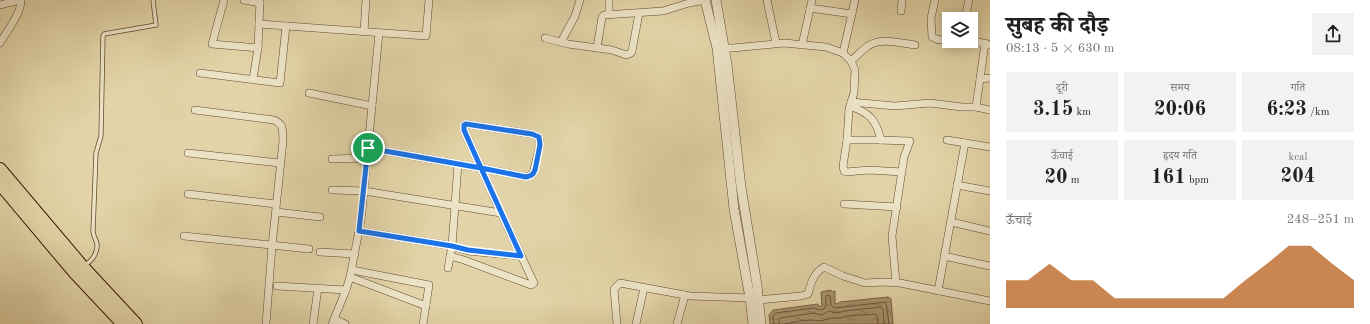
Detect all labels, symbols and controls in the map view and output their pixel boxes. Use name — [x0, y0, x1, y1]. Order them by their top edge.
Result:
map controls — [942, 12, 978, 48]
button: layers — [942, 12, 978, 48]
button: share — [1312, 13, 1354, 55]
text: सुबह की दौड़ — [1006, 15, 1109, 37]
text: 08:13 · 5 × 630 m — [1006, 42, 1114, 55]
text: दूरी — [1056, 83, 1068, 94]
text: समय — [1170, 83, 1190, 94]
text: गति — [1291, 83, 1305, 94]
text: 3.15 — [1033, 100, 1073, 120]
text: 20:06 — [1154, 100, 1206, 120]
text: 6:23 — [1267, 100, 1307, 120]
text: km — [1073, 107, 1091, 118]
text: /km — [1307, 107, 1329, 118]
pin — [351, 131, 385, 165]
icon: arrive — [357, 137, 379, 159]
text: ऊँचाई — [1051, 151, 1073, 162]
text: हृदय गति — [1163, 151, 1197, 162]
text: kcal — [1289, 152, 1307, 163]
text: 204 — [1281, 167, 1315, 187]
text: 20 — [1044, 168, 1068, 188]
text: 161 — [1151, 168, 1186, 188]
text: m — [1068, 175, 1080, 186]
text: bpm — [1186, 175, 1209, 186]
text: 248–251 m — [1287, 213, 1354, 226]
text: ऊँचाई — [1006, 214, 1032, 227]

